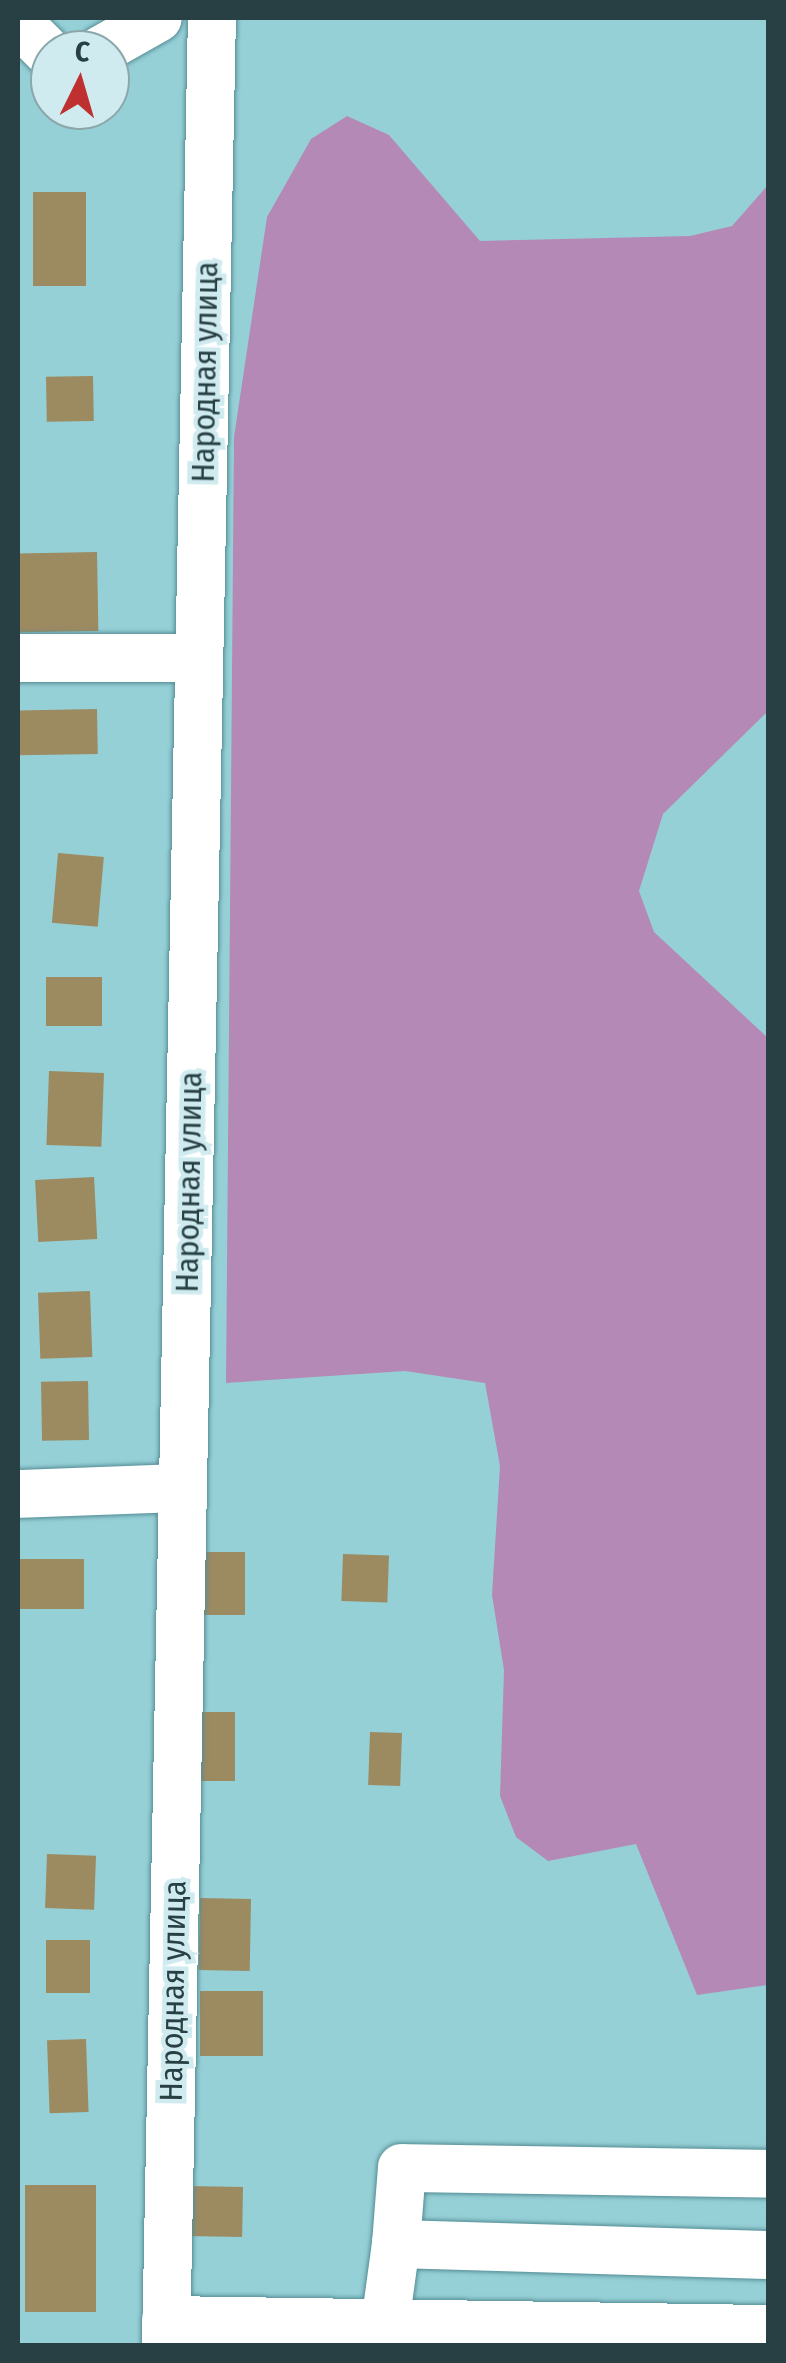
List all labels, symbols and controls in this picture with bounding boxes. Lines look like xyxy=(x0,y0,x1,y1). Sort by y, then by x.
north arrow xyxy=(30,30,130,130)
text: С xyxy=(74,35,91,69)
street label: Народная улица xyxy=(184,261,226,483)
street label: Народная улица xyxy=(168,1071,210,1293)
street label: Народная улица xyxy=(152,1880,194,2102)

